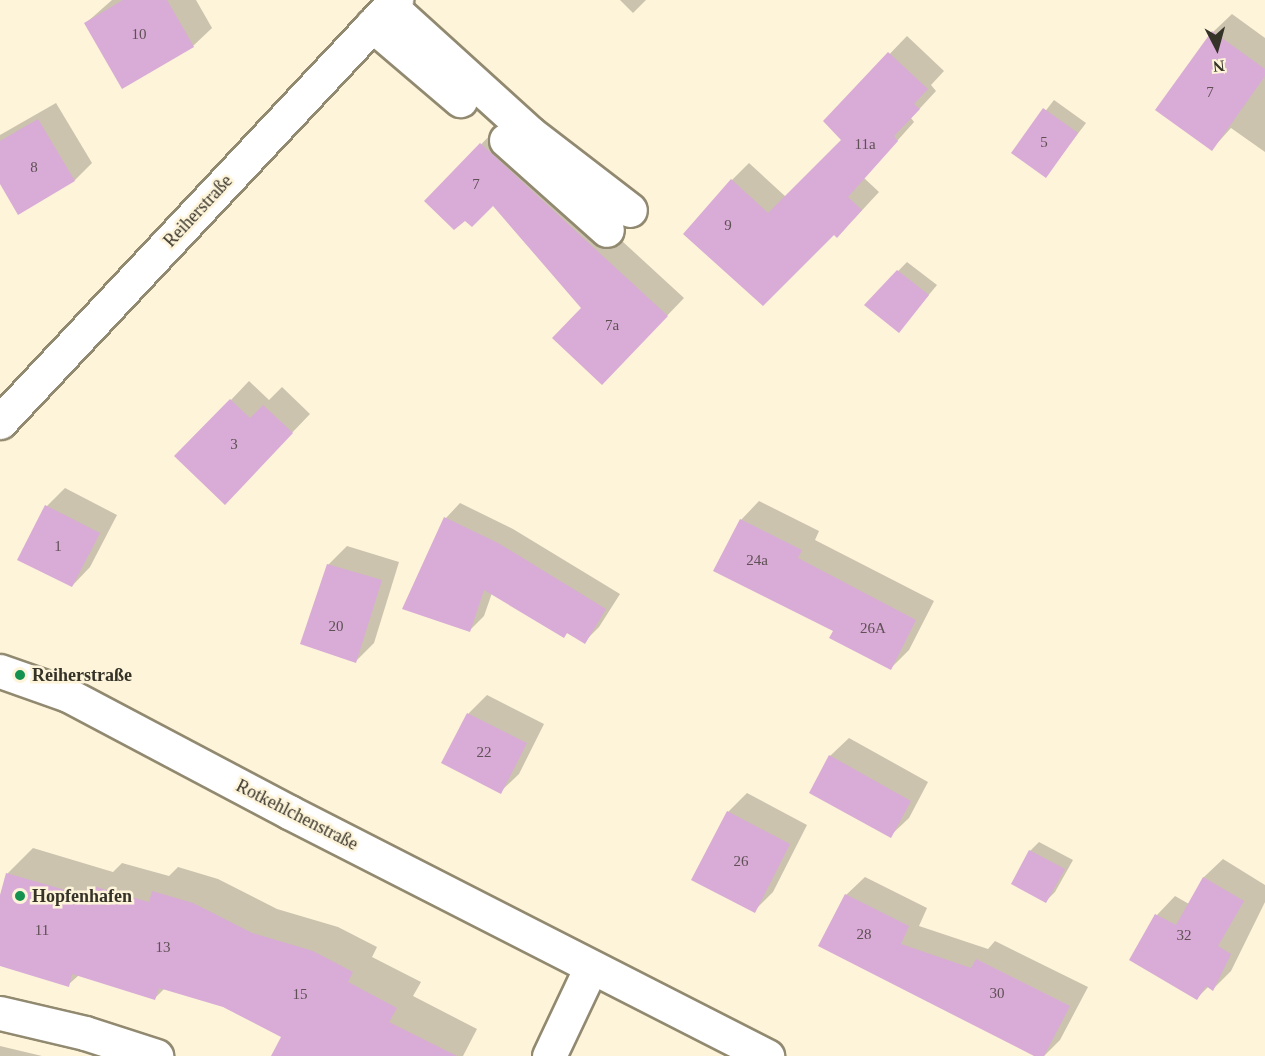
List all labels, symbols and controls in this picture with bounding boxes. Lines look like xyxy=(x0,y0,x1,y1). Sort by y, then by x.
north arrow xyxy=(1187,18,1247,78)
house number: 10 xyxy=(132,26,146,44)
text: N xyxy=(1212,57,1226,75)
house number: 7 xyxy=(1206,84,1214,102)
house number: 5 xyxy=(1040,134,1048,152)
house number: 11a xyxy=(854,136,876,154)
house number: 8 xyxy=(30,159,38,177)
street label: Reiherstraße xyxy=(159,170,237,252)
house number: 7 xyxy=(472,176,480,194)
house number: 9 xyxy=(724,217,732,235)
house number: 7a xyxy=(605,317,619,335)
house number: 3 xyxy=(230,436,238,454)
house number: 1 xyxy=(54,538,62,556)
house number: 24a xyxy=(746,552,768,570)
house number: 20 xyxy=(328,618,344,636)
house number: 26A xyxy=(860,620,886,638)
place label: Reiherstraße xyxy=(32,664,132,686)
marker: Reiherstraße xyxy=(13,668,27,682)
house number: 22 xyxy=(476,744,492,762)
street label: Rotkehlchenstraße xyxy=(232,775,362,855)
house number: 26 xyxy=(734,853,748,871)
place label: Hopfenhafen xyxy=(32,885,132,907)
marker: Hopfenhafen xyxy=(13,889,27,903)
house number: 11 xyxy=(35,922,49,940)
house number: 28 xyxy=(856,926,872,944)
house number: 32 xyxy=(1176,927,1192,945)
house number: 13 xyxy=(156,939,170,957)
house number: 30 xyxy=(990,985,1004,1003)
house number: 15 xyxy=(292,986,308,1004)

